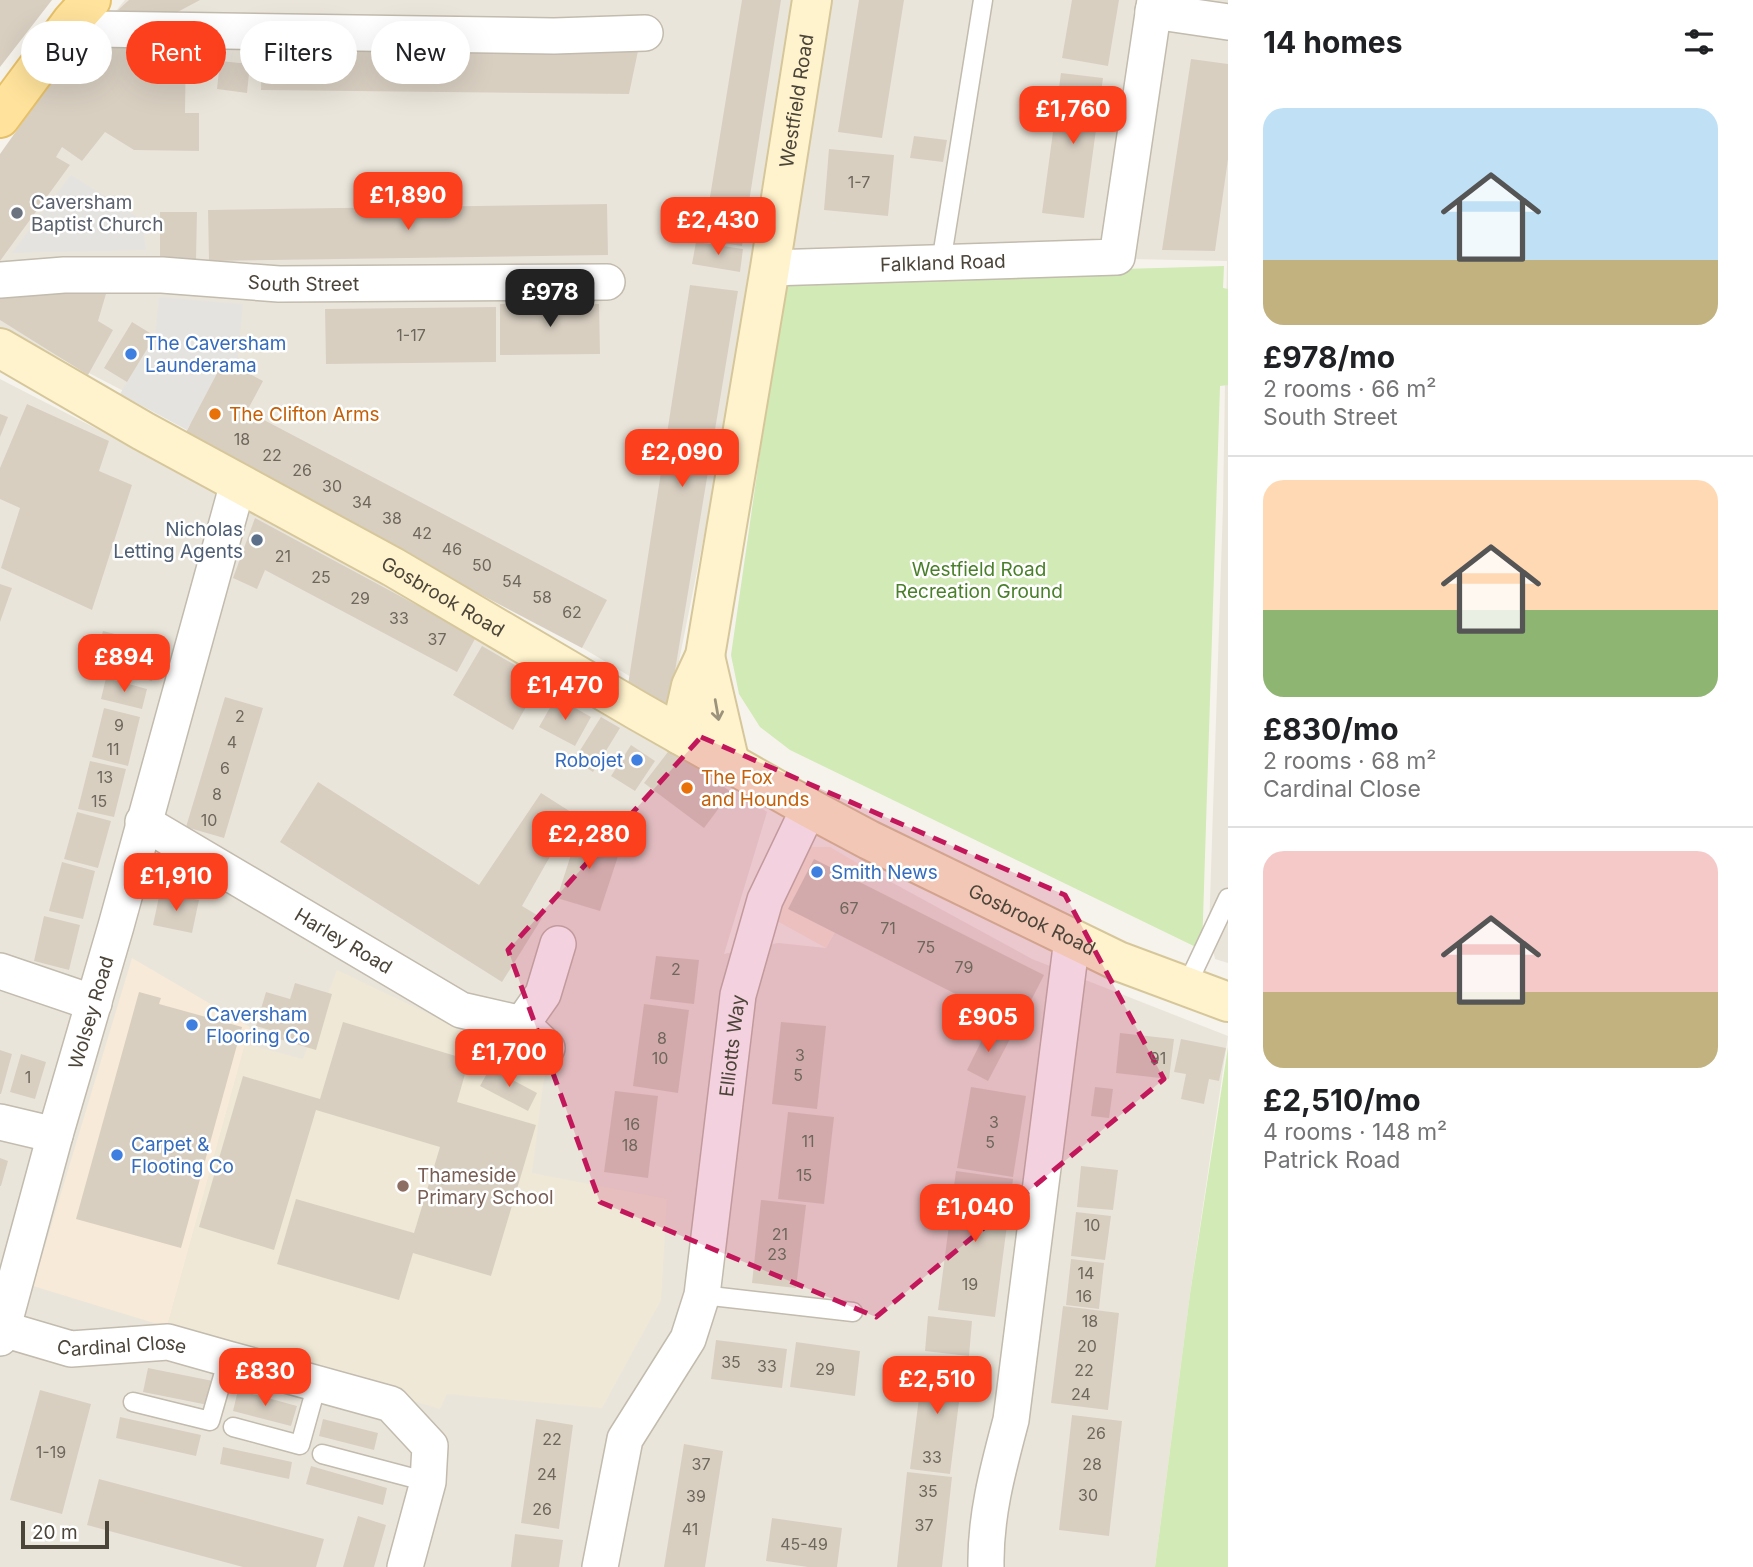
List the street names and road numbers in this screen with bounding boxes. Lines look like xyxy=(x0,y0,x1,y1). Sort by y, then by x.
street label: Westfield Road xyxy=(774,32,818,169)
street label: Falkland Road xyxy=(880,249,1006,276)
street label: South Street xyxy=(247,270,359,296)
street label: Gosbrook Road xyxy=(378,552,509,641)
street label: Gosbrook Road xyxy=(965,879,1099,960)
street label: Harley Road xyxy=(291,903,397,978)
street label: Wolsey Road xyxy=(63,953,118,1072)
street label: Elliotts Way xyxy=(714,993,750,1098)
street label: Cardinal Close xyxy=(54,1330,190,1360)

